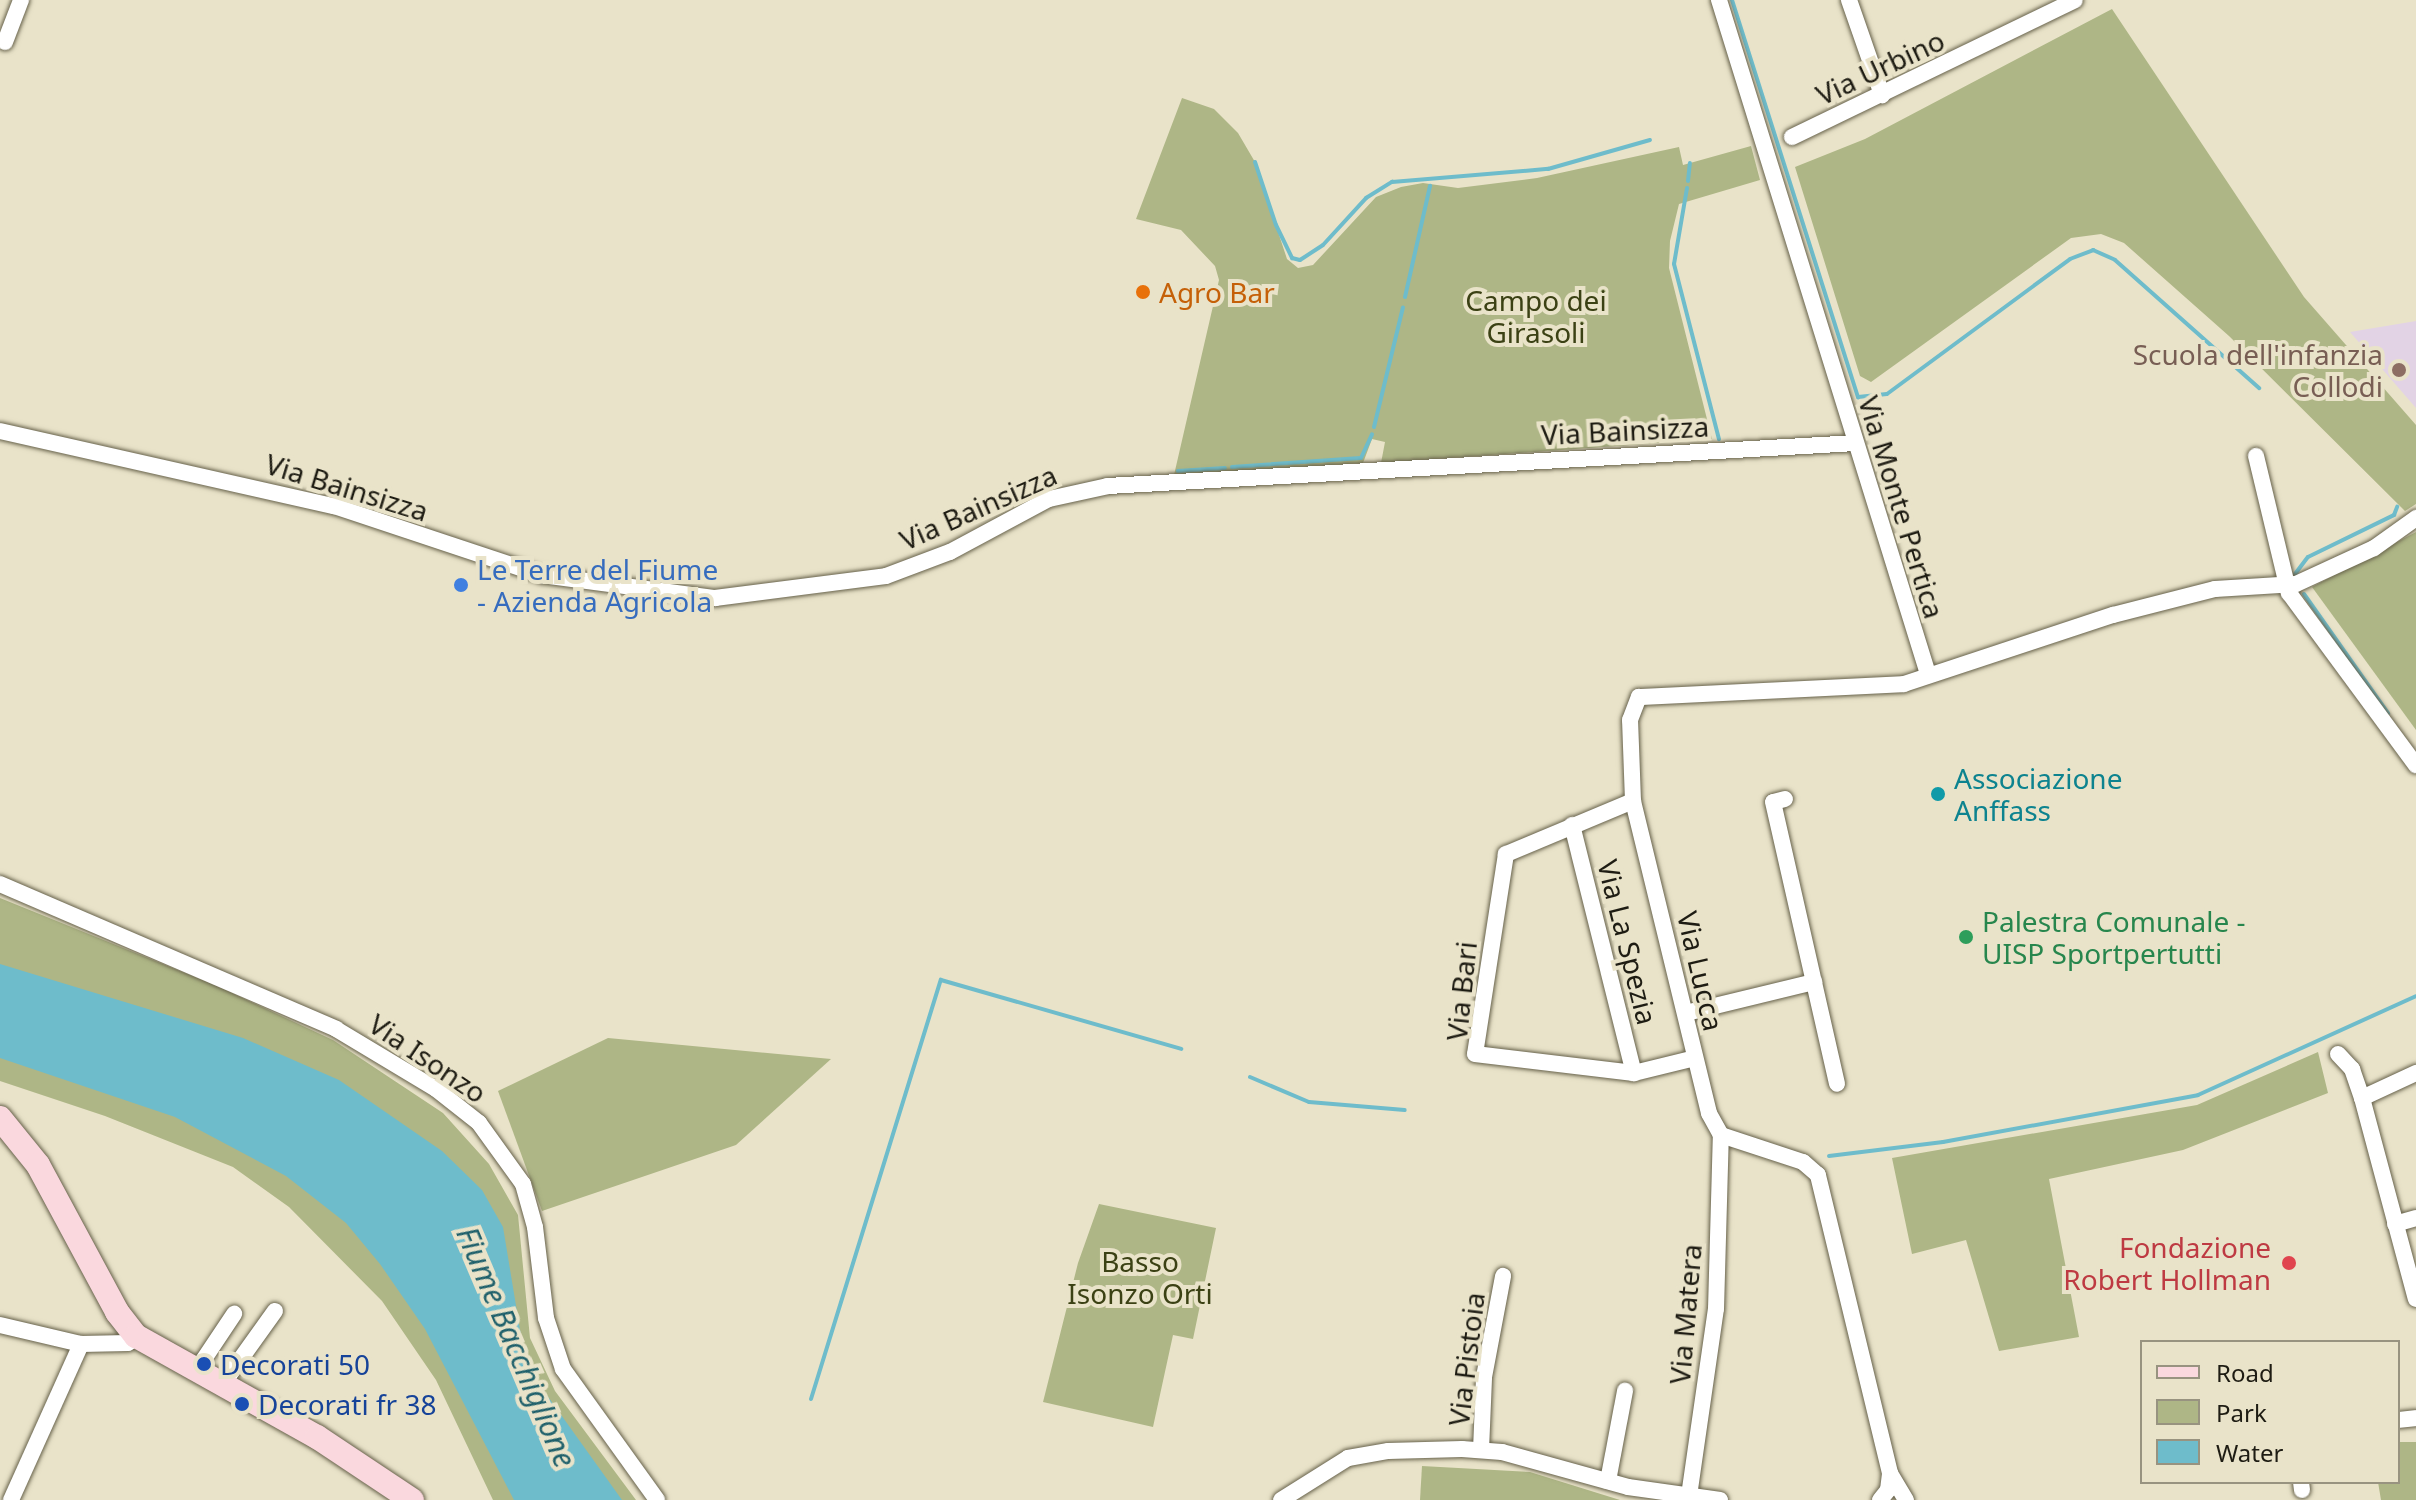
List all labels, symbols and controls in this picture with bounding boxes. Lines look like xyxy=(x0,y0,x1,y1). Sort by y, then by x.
street label: Via Urbino xyxy=(1810,23,1950,111)
place label: Agro Bar xyxy=(1159,275,1275,309)
marker: Agro Bar xyxy=(1134,283,1152,301)
park label: Campo dei Girasoli xyxy=(1465,283,1607,349)
place label: Scuola dell'infanzia Collodi xyxy=(2133,337,2383,403)
marker: Scuola dell'infanzia Collodi xyxy=(2390,361,2408,379)
street label: Via Monte Pertica xyxy=(1852,392,1952,622)
street label: Via Bainsizza xyxy=(1540,409,1710,451)
street label: Via Bainsizza xyxy=(262,446,432,528)
street label: Via Bainsizza xyxy=(894,457,1062,557)
place label: Le Terre del Fiume - Azienda Agricola xyxy=(477,552,718,618)
marker: Le Terre del Fiume - Azienda Agricola xyxy=(452,576,470,594)
place label: Associazione Anffass xyxy=(1954,761,2122,827)
marker: Associazione Anffass xyxy=(1929,785,1947,803)
street label: Via La Spezia xyxy=(1591,856,1665,1028)
place label: Palestra Comunale - UISP Sportpertutti xyxy=(1982,904,2246,970)
street label: Via Lucca xyxy=(1671,908,1731,1034)
marker: Palestra Comunale - UISP Sportpertutti xyxy=(1957,928,1975,946)
street label: Via Bari xyxy=(1439,940,1483,1042)
street label: Via Isonzo xyxy=(363,1007,493,1109)
water label: Fiume Bacchiglione xyxy=(449,1221,583,1473)
place label: Fondazione Robert Hollman xyxy=(2063,1230,2271,1296)
street label: Via Matera xyxy=(1662,1242,1708,1386)
park label: Basso Isonzo Orti xyxy=(1067,1244,1213,1310)
marker: Fondazione Robert Hollman xyxy=(2278,1252,2300,1274)
street label: Via Pistoia xyxy=(1441,1290,1491,1428)
legend xyxy=(2140,1340,2400,1484)
place label: Decorati 50 xyxy=(220,1347,370,1381)
marker: Decorati 50 xyxy=(195,1355,213,1373)
text: Road xyxy=(2216,1356,2274,1389)
place label: Decorati fr 38 xyxy=(258,1387,436,1421)
marker: Decorati fr 38 xyxy=(233,1395,251,1413)
text: Park xyxy=(2216,1396,2267,1429)
text: Water xyxy=(2216,1436,2283,1469)

